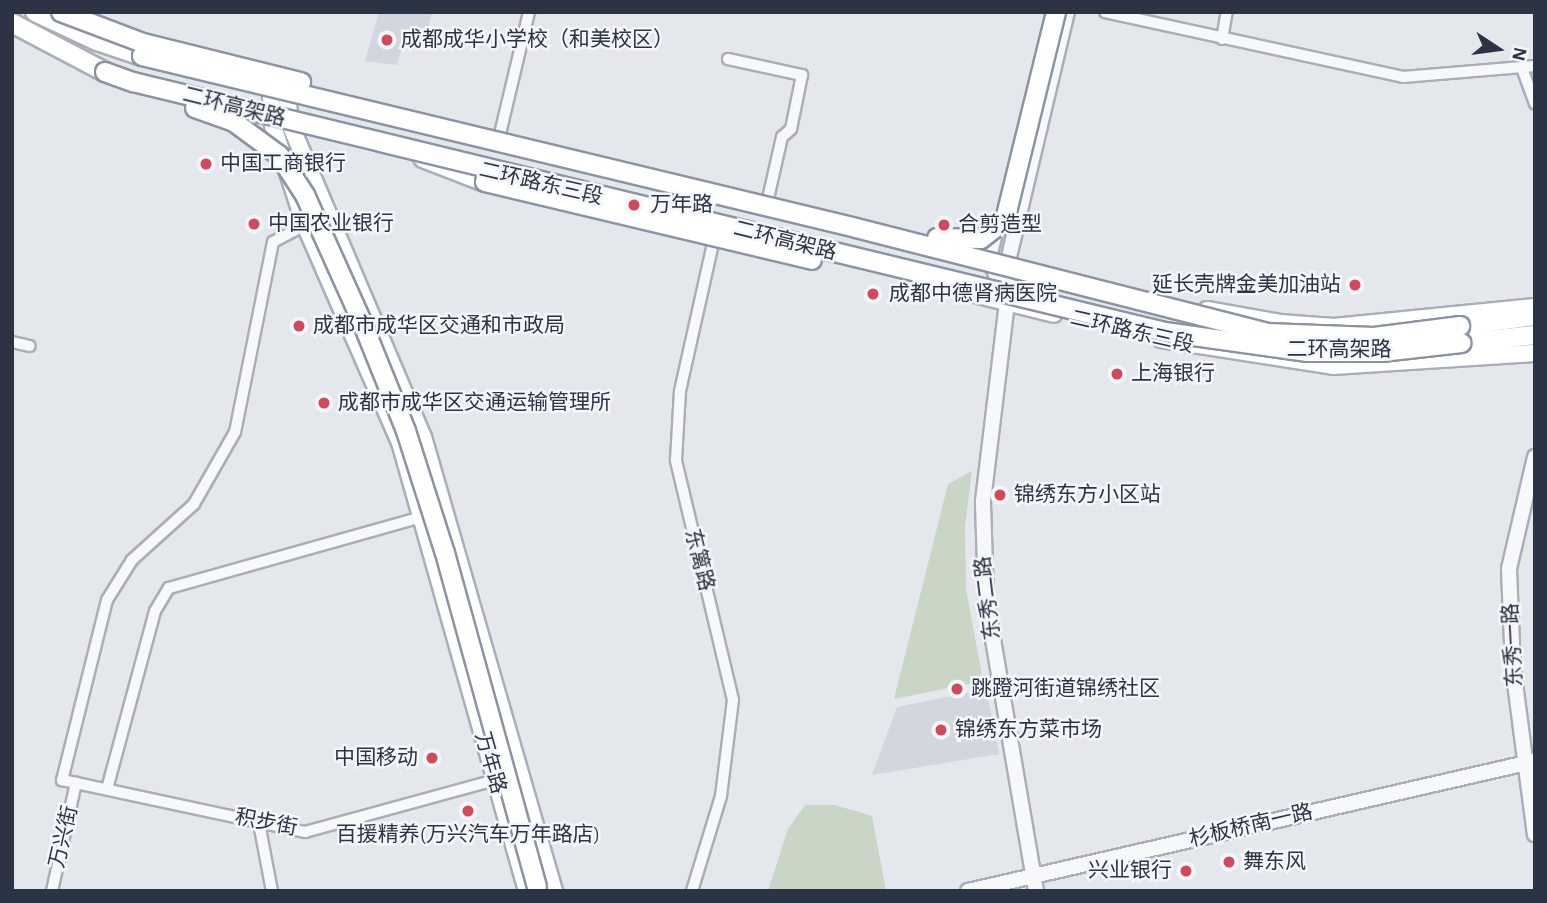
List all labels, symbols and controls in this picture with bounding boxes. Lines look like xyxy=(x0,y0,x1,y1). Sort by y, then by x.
north arrow xyxy=(1463,14,1533,84)
place label: 成都成华小学校（和美校区） xyxy=(401,27,674,53)
marker: 成都成华小学校（和美校区） xyxy=(379,32,395,48)
text: N xyxy=(1508,45,1530,62)
street label: 二环高架路 xyxy=(180,82,288,132)
place label: 中国工商银行 xyxy=(220,151,346,177)
marker: 中国工商银行 xyxy=(198,156,214,172)
street label: 二环路东三段 xyxy=(477,158,605,210)
place label: 万年路 xyxy=(650,192,713,218)
marker: 万年路 xyxy=(624,195,644,215)
place label: 中国农业银行 xyxy=(268,211,394,237)
place label: 合剪造型 xyxy=(958,212,1042,238)
marker: 中国农业银行 xyxy=(246,216,262,232)
street label: 二环高架路 xyxy=(731,216,839,266)
marker: 合剪造型 xyxy=(936,217,952,233)
place label: 延长壳牌金美加油站 xyxy=(1152,272,1341,298)
marker: 延长壳牌金美加油站 xyxy=(1347,277,1363,293)
place label: 成都中德肾病医院 xyxy=(889,281,1057,307)
marker: 成都中德肾病医院 xyxy=(863,284,883,304)
street label: 二环路东三段 xyxy=(1068,306,1196,358)
place label: 成都市成华区交通和市政局 xyxy=(313,313,565,339)
marker: 成都市成华区交通和市政局 xyxy=(291,318,307,334)
street label: 二环高架路 xyxy=(1287,337,1391,363)
place label: 上海银行 xyxy=(1131,361,1215,387)
marker: 上海银行 xyxy=(1109,366,1125,382)
place label: 成都市成华区交通运输管理所 xyxy=(338,390,611,416)
marker: 成都市成华区交通运输管理所 xyxy=(316,395,332,411)
place label: 锦绣东方小区站 xyxy=(1014,482,1161,508)
marker: 锦绣东方小区站 xyxy=(992,487,1008,503)
street label: 东篱路 xyxy=(679,526,719,594)
street label: 东秀二路 xyxy=(970,555,1006,641)
street label: 东秀一路 xyxy=(1498,602,1528,688)
place label: 跳蹬河街道锦绣社区 xyxy=(971,676,1160,702)
marker: 跳蹬河街道锦绣社区 xyxy=(949,681,965,697)
place label: 锦绣东方菜市场 xyxy=(955,717,1102,743)
marker: 锦绣东方菜市场 xyxy=(933,722,949,738)
street label: 万年路 xyxy=(469,729,511,797)
place label: 中国移动 xyxy=(334,745,418,771)
marker: 中国移动 xyxy=(424,750,440,766)
street label: 杉板桥南一路 xyxy=(1187,800,1315,852)
street label: 万兴街 xyxy=(45,803,83,871)
marker: 百援精养(万兴汽车万年路店) xyxy=(460,803,476,819)
street label: 积步街 xyxy=(233,805,299,841)
place label: 百援精养(万兴汽车万年路店) xyxy=(336,822,600,848)
place label: 舞东风 xyxy=(1243,849,1306,875)
marker: 舞东风 xyxy=(1221,854,1237,870)
place label: 兴业银行 xyxy=(1088,858,1172,884)
marker: 兴业银行 xyxy=(1178,863,1194,879)

